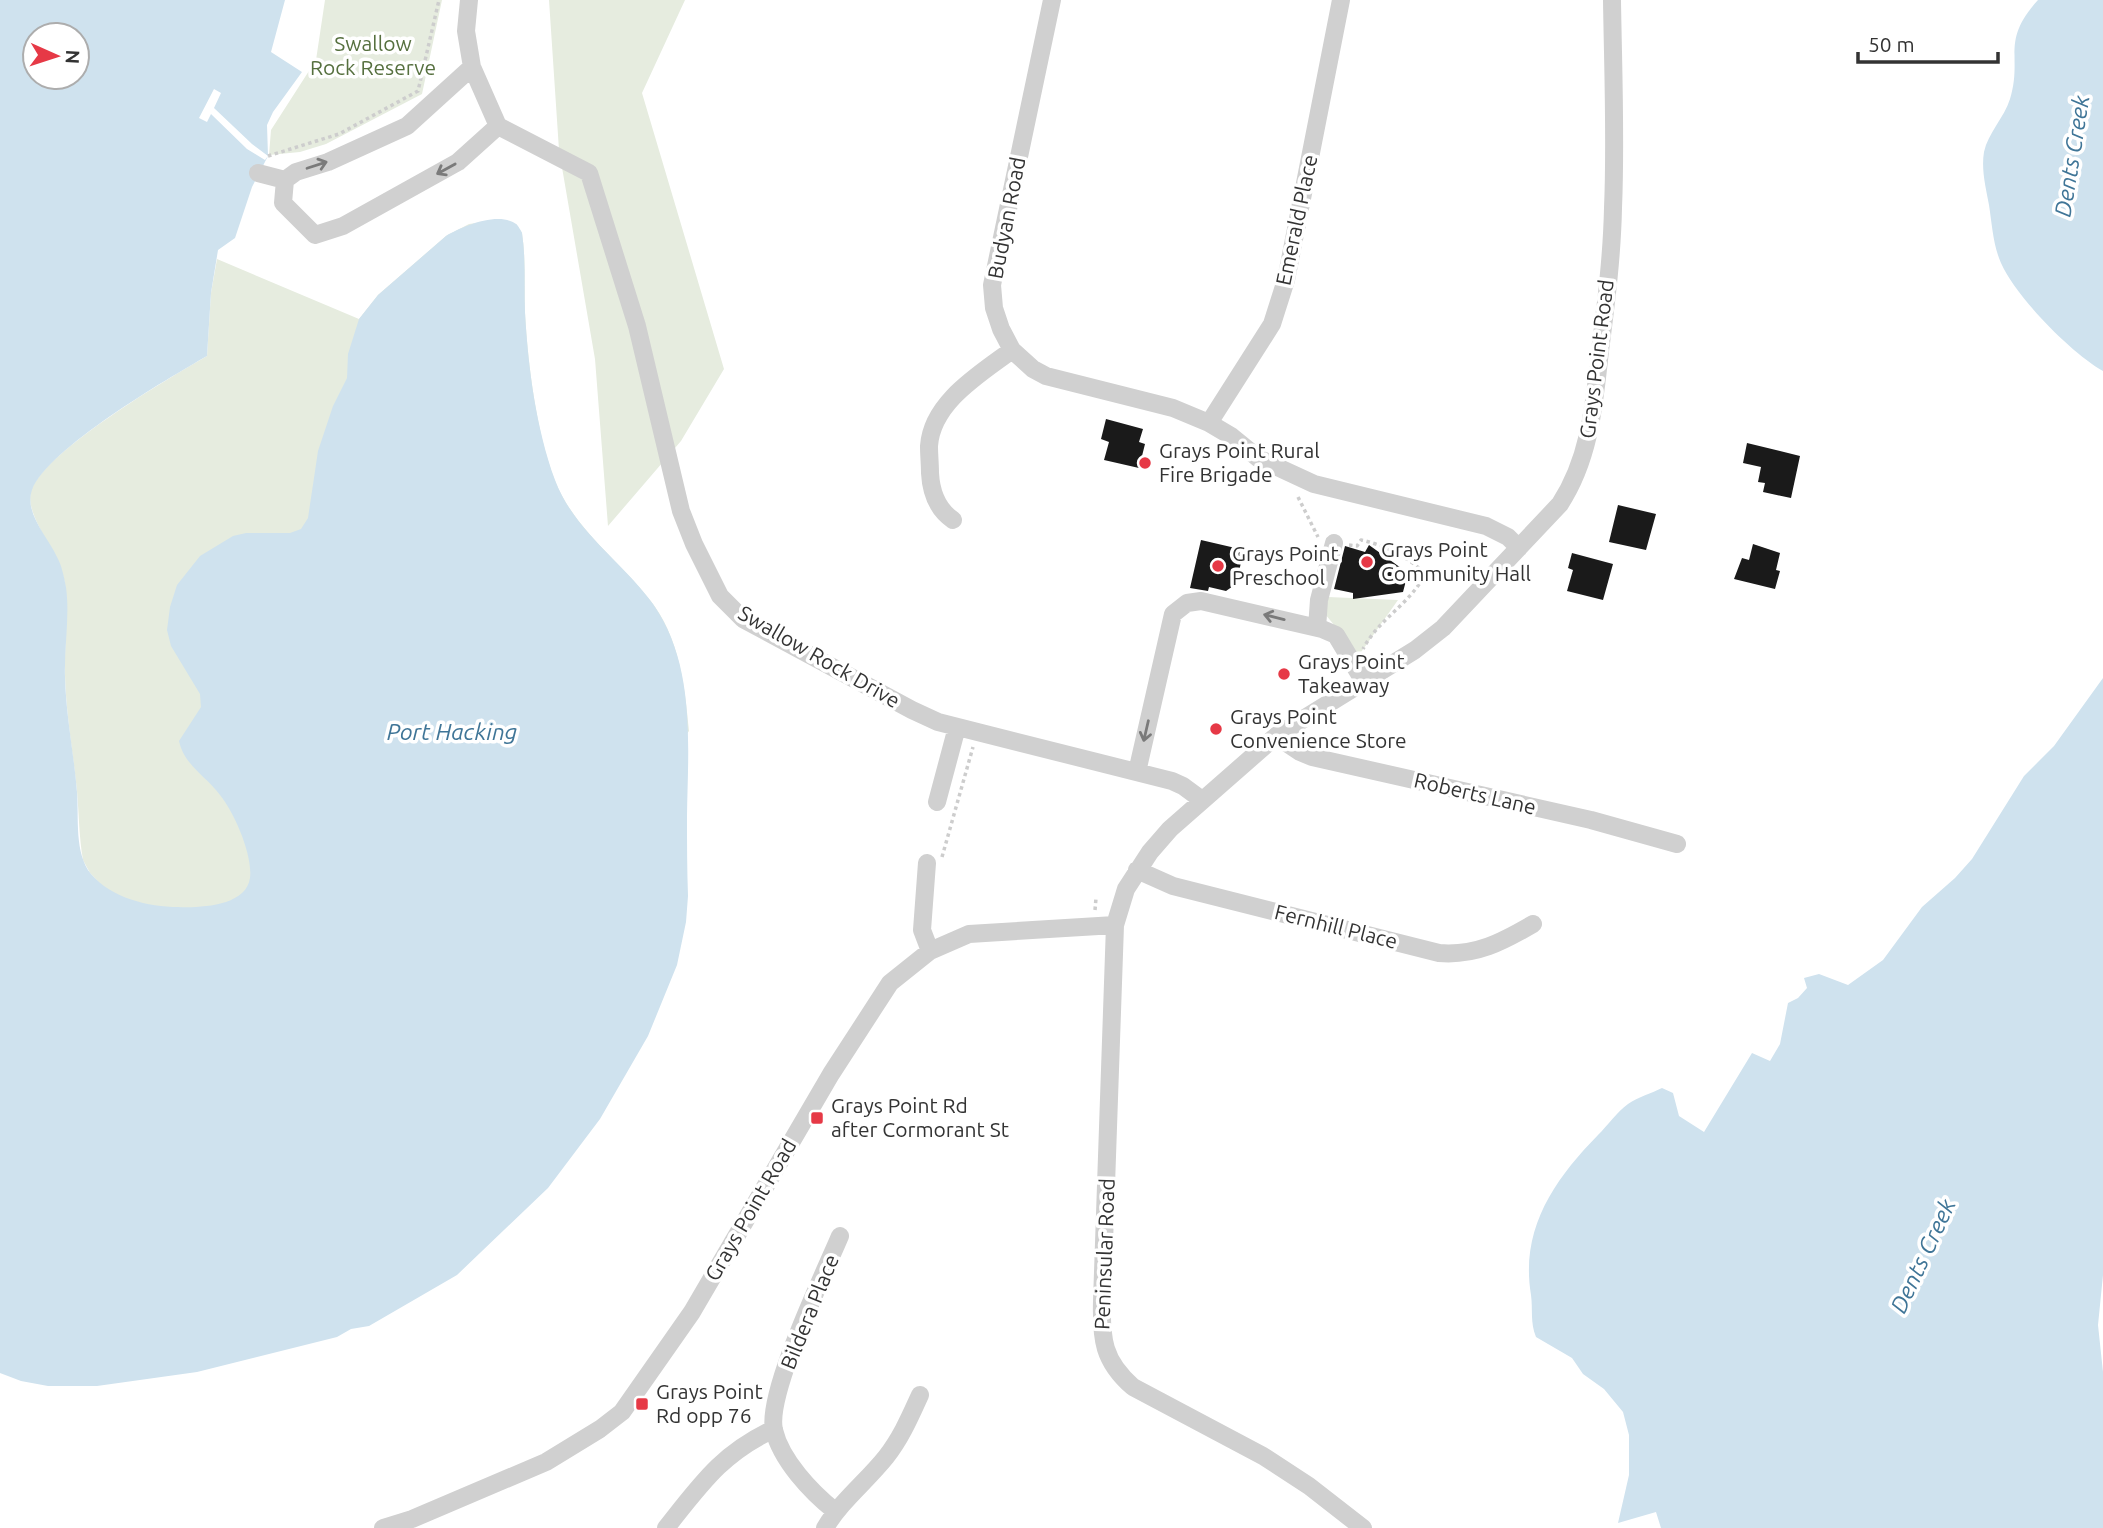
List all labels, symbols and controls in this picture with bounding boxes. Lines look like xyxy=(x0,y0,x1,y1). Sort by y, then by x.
north arrow xyxy=(21,21,91,91)
scale bar xyxy=(1858,21,1998,65)
park label: Swallow Rock Reserve xyxy=(310,31,436,79)
text: 50 m xyxy=(1868,32,1915,56)
text: N xyxy=(62,49,84,65)
water label: Dents Creek xyxy=(2050,93,2093,219)
street label: Emerald Place xyxy=(1270,152,1322,287)
street label: Budyan Road xyxy=(982,155,1030,281)
one-way arrow xyxy=(306,158,328,170)
one-way arrow xyxy=(436,163,457,176)
street label: Grays Point Road xyxy=(1574,278,1618,440)
place label: Grays Point Rural Fire Brigade xyxy=(1159,438,1320,486)
marker: Grays Point Rural Fire Brigade xyxy=(1137,455,1153,471)
place label: Grays Point Community Hall xyxy=(1381,537,1531,585)
place label: Grays Point Preschool xyxy=(1232,541,1339,589)
marker: Grays Point Community Hall xyxy=(1359,554,1375,570)
marker: Grays Point Preschool xyxy=(1210,558,1226,574)
street label: Swallow Rock Drive xyxy=(734,600,905,712)
one-way arrow xyxy=(1264,610,1286,623)
place label: Grays Point Takeaway xyxy=(1298,649,1405,697)
marker: Grays Point Takeaway xyxy=(1276,666,1292,682)
place label: Grays Point Convenience Store xyxy=(1230,704,1407,752)
water label: Port Hacking xyxy=(387,719,517,744)
one-way arrow xyxy=(1139,719,1152,742)
marker: Grays Point Convenience Store xyxy=(1208,721,1224,737)
street label: Roberts Lane xyxy=(1412,767,1539,819)
street label: Fernhill Place xyxy=(1272,899,1400,953)
place label: Grays Point Rd after Cormorant St xyxy=(831,1093,1009,1141)
marker: Grays Point Rd after Cormorant St xyxy=(809,1110,825,1126)
street label: Grays Point Road xyxy=(700,1134,800,1285)
street label: Peninsular Road xyxy=(1089,1178,1119,1330)
water label: Dents Creek xyxy=(1885,1195,1960,1317)
street label: Bildera Place xyxy=(775,1251,843,1372)
place label: Grays Point Rd opp 76 xyxy=(656,1379,763,1427)
marker: Grays Point Rd opp 76 xyxy=(634,1396,650,1412)

